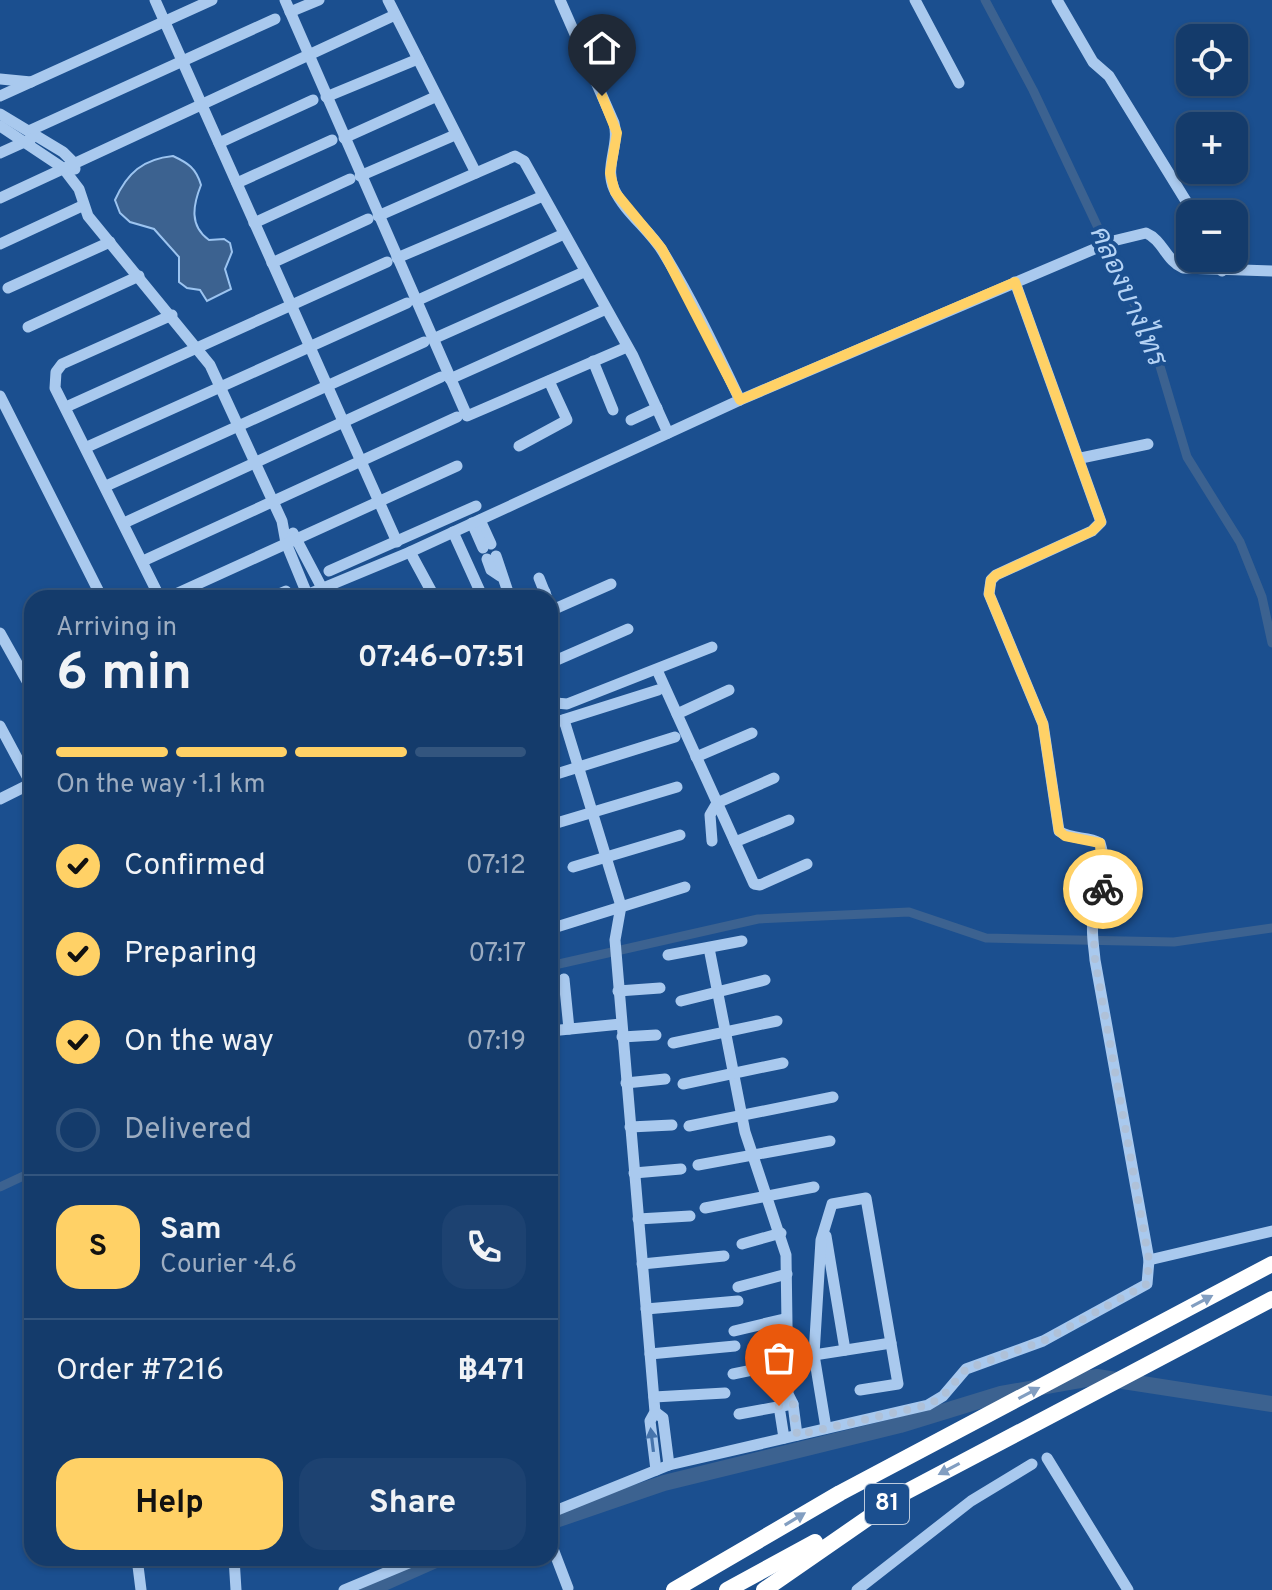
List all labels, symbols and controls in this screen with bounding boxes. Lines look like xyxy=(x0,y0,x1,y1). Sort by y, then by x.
pin xyxy=(568,14.0,636,96)
map controls xyxy=(1176,24,1248,272)
button: locate xyxy=(1176,24,1248,96)
icon: home xyxy=(580,26,624,70)
button: + xyxy=(1176,112,1248,184)
button: − xyxy=(1176,200,1248,272)
water label: คลองบางไทร xyxy=(1080,220,1178,374)
text: Arriving in xyxy=(56,612,177,645)
text: 07:46–07:51 xyxy=(358,640,526,677)
text: 6 min xyxy=(56,642,192,708)
text: On the way · 1.1 km xyxy=(56,769,265,802)
icon: check xyxy=(56,844,100,888)
text: Confirmed xyxy=(124,848,266,885)
courier xyxy=(1063,849,1143,929)
text: 07:12 xyxy=(466,850,526,883)
icon: bike xyxy=(1081,867,1125,911)
icon: check xyxy=(56,932,100,976)
text: Preparing xyxy=(124,936,257,973)
text: 07:17 xyxy=(469,938,526,971)
icon: check xyxy=(56,1020,100,1064)
text: On the way xyxy=(124,1024,274,1061)
text: 07:19 xyxy=(466,1026,526,1059)
text: Delivered xyxy=(124,1112,252,1149)
button: phone xyxy=(442,1205,526,1289)
text: Sam xyxy=(160,1212,222,1249)
text: S xyxy=(89,1229,107,1266)
text: Courier · 4.6 xyxy=(160,1249,297,1282)
one-way arrow xyxy=(1190,1295,1213,1308)
pin xyxy=(745,1324,813,1406)
icon: bag xyxy=(757,1336,801,1380)
text: Order #7216 xyxy=(56,1353,224,1390)
text: ฿471 xyxy=(457,1353,526,1390)
one-way arrow xyxy=(1018,1387,1041,1400)
one-way arrow xyxy=(646,1427,659,1452)
button: Help xyxy=(56,1458,283,1550)
button: Share xyxy=(299,1458,526,1550)
one-way arrow xyxy=(938,1462,961,1476)
road number: 81 xyxy=(865,1484,909,1524)
one-way arrow xyxy=(783,1512,806,1526)

